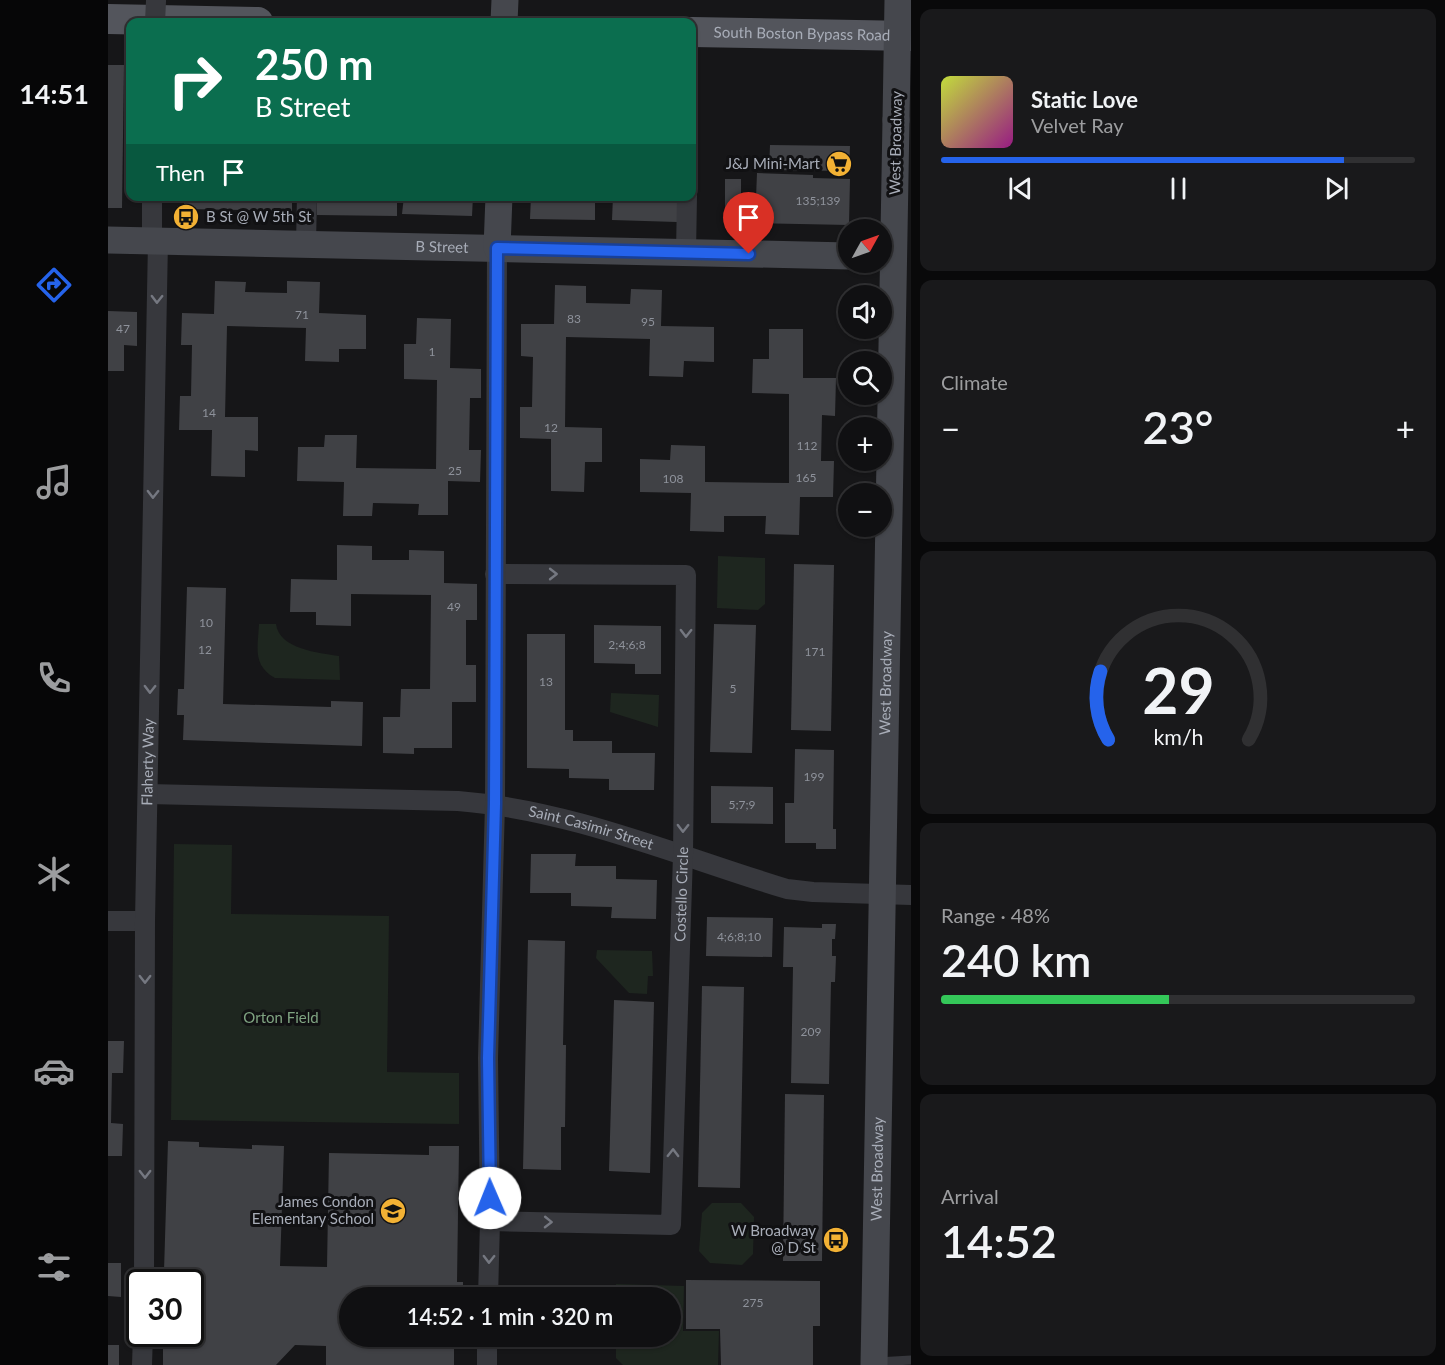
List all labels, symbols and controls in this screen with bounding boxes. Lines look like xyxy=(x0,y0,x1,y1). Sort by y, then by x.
street label: South Boston Bypass Road xyxy=(714,22,890,44)
text: 250 m xyxy=(255,39,373,89)
icon: right xyxy=(156,42,234,120)
text: 14:51 xyxy=(19,77,89,110)
text: Static Love xyxy=(1031,86,1138,113)
text: B Street xyxy=(255,90,350,123)
street label: West Broadway xyxy=(885,91,905,195)
text: Velvet Ray xyxy=(1031,113,1124,137)
supermarket icon: J&J Mini-Mart xyxy=(824,149,854,179)
place label: J&J Mini-Mart xyxy=(726,154,821,172)
icon: arrive xyxy=(217,156,250,189)
text: Then xyxy=(156,159,205,186)
icon: previous xyxy=(1004,172,1037,205)
icon: pause xyxy=(1162,172,1195,205)
icon: next xyxy=(1320,172,1353,205)
pin xyxy=(723,192,774,254)
house number: 135;139 xyxy=(796,193,840,208)
icon: arrive xyxy=(732,201,765,234)
bus stop icon: B St @ W 5th St xyxy=(171,202,201,232)
place label: B St @ W 5th St xyxy=(206,207,312,225)
north arrow xyxy=(838,219,892,273)
map controls xyxy=(838,219,892,537)
street label: B Street xyxy=(415,237,469,256)
icon: directions xyxy=(33,264,75,306)
button: sound xyxy=(838,285,892,339)
one-way arrow xyxy=(150,295,163,304)
house number: 71 xyxy=(295,307,309,322)
house number: 83 xyxy=(567,311,581,326)
house number: 95 xyxy=(641,314,655,329)
house number: 47 xyxy=(116,321,130,336)
house number: 1 xyxy=(429,344,436,359)
button: search xyxy=(838,351,892,405)
text: Climate xyxy=(941,370,1008,394)
text: 23° xyxy=(1143,400,1213,454)
house number: 14 xyxy=(202,405,216,420)
text: − xyxy=(941,408,960,448)
text: + xyxy=(1396,408,1415,448)
button: + xyxy=(838,417,892,471)
house number: 12 xyxy=(544,420,558,435)
house number: 112 xyxy=(797,438,817,453)
icon: music xyxy=(33,461,75,503)
house number: 25 xyxy=(448,463,462,478)
house number: 165 xyxy=(796,470,816,485)
house number: 108 xyxy=(663,471,683,486)
button: − xyxy=(838,483,892,537)
one-way arrow xyxy=(147,490,159,499)
one-way arrow xyxy=(549,568,558,580)
house number: 49 xyxy=(447,599,461,614)
house number: 10 xyxy=(199,615,213,630)
one-way arrow xyxy=(679,629,692,638)
street label: West Broadway xyxy=(875,631,895,735)
house number: 2;4;6;8 xyxy=(608,637,646,652)
house number: 12 xyxy=(198,642,212,657)
house number: 171 xyxy=(805,644,825,659)
text: 29 xyxy=(1142,652,1214,727)
icon: phone xyxy=(33,657,75,699)
house number: 13 xyxy=(539,674,553,689)
house number: 5 xyxy=(730,681,737,696)
one-way arrow xyxy=(144,685,156,694)
street label: Flaherty Way xyxy=(137,718,157,806)
text: km/h xyxy=(1153,724,1203,750)
house number: 199 xyxy=(804,769,824,784)
house number: 5;7;9 xyxy=(728,797,756,812)
street label: Saint Casimir Street xyxy=(527,801,657,853)
one-way arrow xyxy=(677,824,689,833)
street label: Costello Circle xyxy=(670,847,691,942)
icon: climate xyxy=(33,853,75,895)
text: Range · 48% xyxy=(941,903,1050,927)
house number: 4;6;8;10 xyxy=(717,929,761,944)
text: 240 km xyxy=(941,933,1091,987)
one-way arrow xyxy=(139,975,151,984)
park label: Orton Field xyxy=(243,1008,319,1026)
house number: 209 xyxy=(801,1024,821,1039)
icon: car xyxy=(33,1050,75,1092)
street label: West Broadway xyxy=(867,1117,886,1221)
one-way arrow xyxy=(667,1148,679,1157)
position arrow xyxy=(458,1166,522,1230)
one-way arrow xyxy=(139,1170,151,1179)
text: Arrival xyxy=(941,1184,999,1208)
place label: James Condon Elementary School xyxy=(252,1192,374,1227)
school or university icon: James Condon Elementary School xyxy=(378,1196,408,1226)
text: 14:52 xyxy=(941,1214,1057,1268)
one-way arrow xyxy=(544,1216,553,1229)
place label: W Broadway @ D St xyxy=(731,1221,817,1256)
bus stop icon: W Broadway @ D St xyxy=(821,1225,851,1255)
icon: filters xyxy=(33,1246,75,1288)
one-way arrow xyxy=(483,1255,495,1264)
speed limit sign: 30 xyxy=(126,1269,204,1347)
house number: 275 xyxy=(743,1295,763,1310)
text: 14:52 · 1 min · 320 m xyxy=(407,1303,613,1330)

